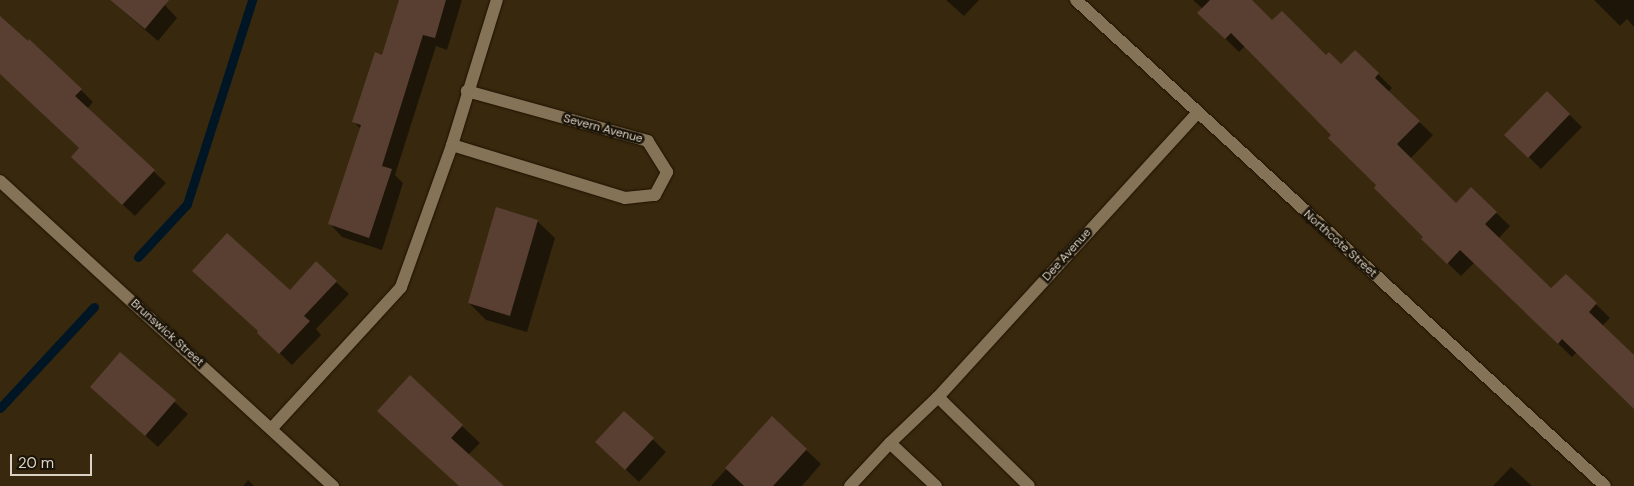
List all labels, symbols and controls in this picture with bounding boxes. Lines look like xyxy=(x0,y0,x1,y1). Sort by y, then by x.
street label: Severn Avenue xyxy=(562,111,644,147)
street label: Northcote Street xyxy=(1300,207,1380,281)
street label: Dee Avenue xyxy=(1040,226,1094,284)
street label: Brunswick Street xyxy=(127,296,207,370)
scale bar xyxy=(12,444,95,476)
text: 20 m xyxy=(18,453,54,473)

